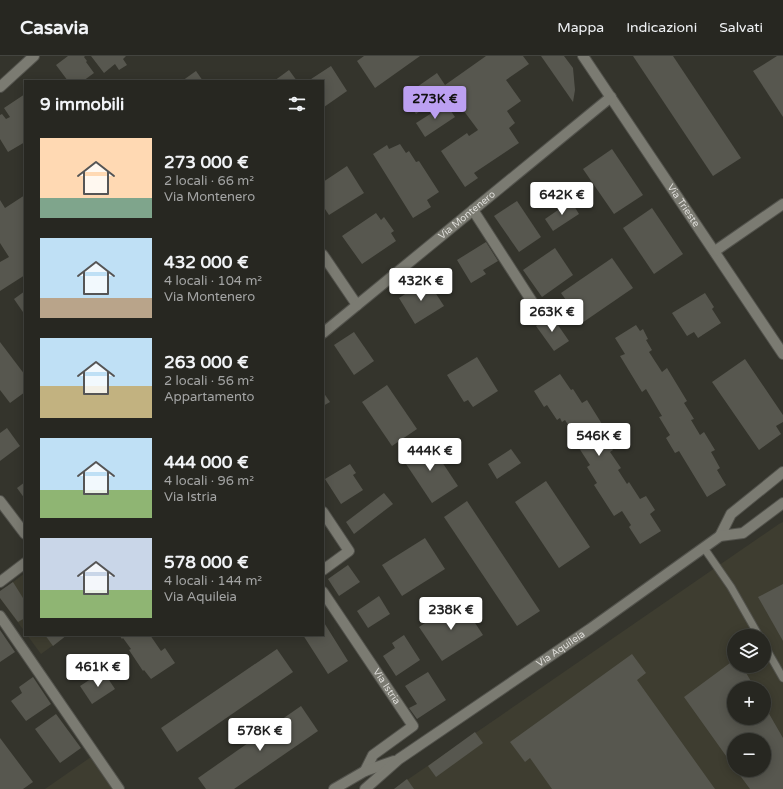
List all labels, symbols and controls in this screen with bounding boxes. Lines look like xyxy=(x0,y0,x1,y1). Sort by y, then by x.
text: Casavia xyxy=(20,17,89,39)
text: Mappa xyxy=(557,19,604,36)
text: Indicazioni xyxy=(626,19,697,36)
text: Salvati xyxy=(719,19,763,36)
pin: 273K € xyxy=(402,86,468,120)
text: 273K € xyxy=(412,91,458,107)
icon: filters xyxy=(286,93,308,115)
text: 9 immobili xyxy=(40,94,124,115)
text: 273 000 € xyxy=(164,152,249,173)
icon: home xyxy=(72,154,120,202)
text: 2 locali · 66 m² xyxy=(164,173,254,189)
pin: 642K € xyxy=(529,182,595,216)
street label: Via Trieste xyxy=(665,182,702,230)
text: 642K € xyxy=(539,187,585,203)
street label: Via Montenero xyxy=(436,188,498,242)
text: Via Montenero xyxy=(164,189,255,205)
text: 432 000 € xyxy=(164,252,249,273)
icon: home xyxy=(72,254,120,302)
pin: 432K € xyxy=(388,268,454,302)
text: 4 locali · 104 m² xyxy=(164,273,262,289)
text: 432K € xyxy=(398,273,444,289)
text: Via Montenero xyxy=(164,289,255,305)
pin: 263K € xyxy=(519,299,585,333)
text: 263K € xyxy=(529,304,575,320)
text: 263 000 € xyxy=(164,352,249,373)
icon: home xyxy=(72,354,120,402)
text: 2 locali · 56 m² xyxy=(164,373,254,389)
text: Appartamento xyxy=(164,389,254,405)
pin: 546K € xyxy=(566,423,632,457)
text: 546K € xyxy=(576,428,622,444)
pin: 444K € xyxy=(397,438,463,472)
text: 444K € xyxy=(407,443,453,459)
text: 444 000 € xyxy=(164,452,249,473)
icon: home xyxy=(72,454,120,502)
text: 4 locali · 96 m² xyxy=(164,473,254,489)
text: Via Istria xyxy=(164,489,217,505)
text: 578 000 € xyxy=(164,552,249,573)
icon: home xyxy=(72,554,120,602)
text: 4 locali · 144 m² xyxy=(164,573,262,589)
text: Via Aquileia xyxy=(164,589,237,605)
pin: 238K € xyxy=(418,597,484,631)
text: 238K € xyxy=(428,602,474,618)
street label: Via Aquileia xyxy=(534,628,587,670)
map controls xyxy=(727,629,771,777)
button: layers xyxy=(727,629,771,673)
pin: 461K € xyxy=(65,654,131,688)
text: 461K € xyxy=(75,659,121,675)
street label: Via Istria xyxy=(370,666,403,707)
button: + xyxy=(727,681,771,725)
pin: 578K € xyxy=(227,718,293,752)
text: 578K € xyxy=(237,723,283,739)
button: − xyxy=(727,733,771,777)

